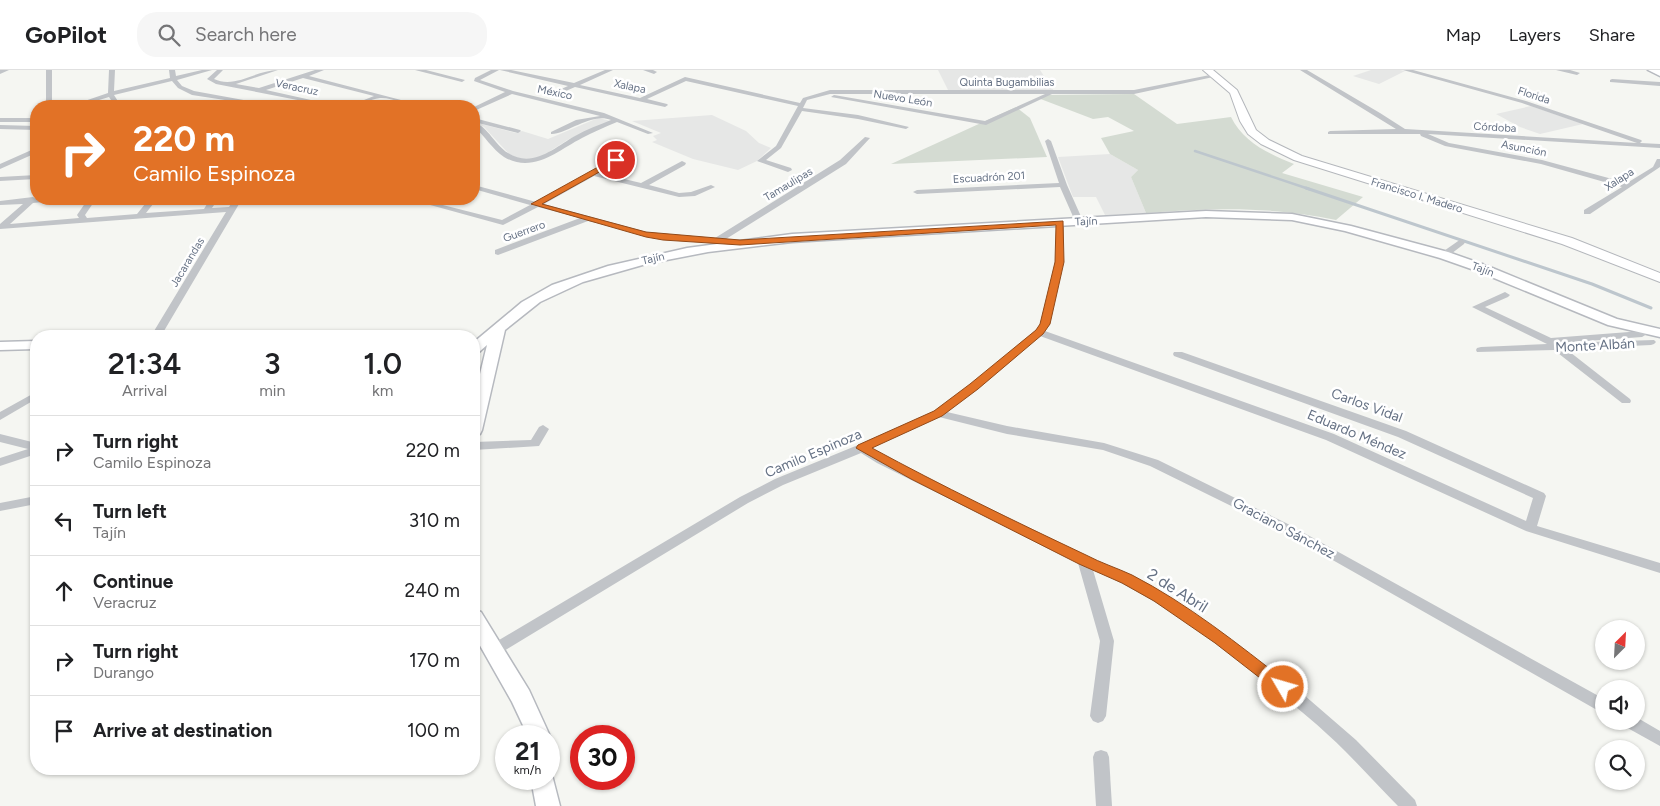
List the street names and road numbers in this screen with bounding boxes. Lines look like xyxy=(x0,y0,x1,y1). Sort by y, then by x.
street label: Quinta Bugambilias xyxy=(960,76,1054,89)
street label: Veracruz xyxy=(274,77,320,98)
street label: Xalapa xyxy=(613,77,647,96)
street label: México xyxy=(536,82,574,103)
street label: Florida xyxy=(1516,84,1552,107)
street label: Nuevo León xyxy=(873,87,933,110)
street label: Córdoba xyxy=(1473,120,1517,135)
street label: Asunción xyxy=(1500,138,1548,159)
street label: Tamaulipas xyxy=(762,165,815,204)
street label: Xalapa xyxy=(1602,165,1636,194)
street label: Escuadrón 201 xyxy=(952,169,1026,186)
street label: Francisco I. Madero xyxy=(1369,175,1464,216)
street label: Tajín xyxy=(1074,214,1098,229)
street label: Guerrero xyxy=(501,218,547,245)
street label: Jacarandas xyxy=(168,235,207,289)
street label: Tajín xyxy=(641,250,666,267)
street label: Tajín xyxy=(1470,259,1496,280)
street label: Monte Albán xyxy=(1555,335,1636,356)
street label: Carlos Vidal xyxy=(1329,385,1405,426)
street label: Eduardo Méndez xyxy=(1305,406,1409,463)
street label: Camilo Espinoza xyxy=(762,425,864,481)
street label: Graciano Sánchez xyxy=(1230,494,1338,563)
street label: 2 de Abril xyxy=(1144,564,1212,616)

